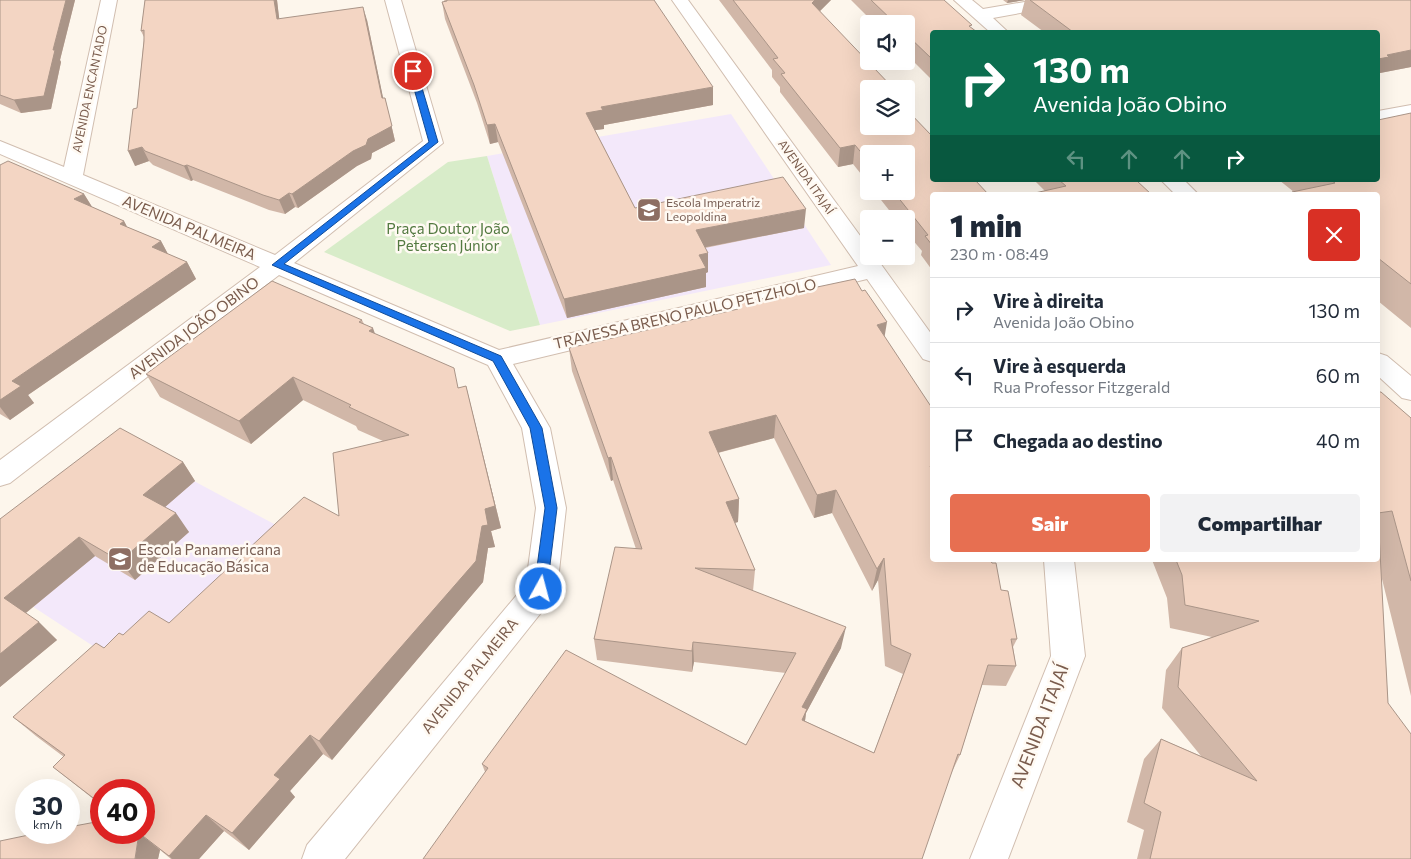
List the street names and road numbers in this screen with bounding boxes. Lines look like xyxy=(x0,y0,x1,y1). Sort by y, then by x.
street label: AVENIDA ENCANTADO xyxy=(69,24,109,154)
street label: AVENIDA ITAJAÍ xyxy=(775,137,838,217)
street label: AVENIDA PALMEIRA xyxy=(120,191,259,263)
street label: AVENIDA JOÃO OBINO xyxy=(125,272,262,382)
street label: TRAVESSA BRENO PAULO PETZHOLO xyxy=(552,274,818,352)
street label: AVENIDA PALMEIRA xyxy=(417,614,521,737)
street label: AVENIDA ITAJAÍ xyxy=(1005,659,1073,791)

